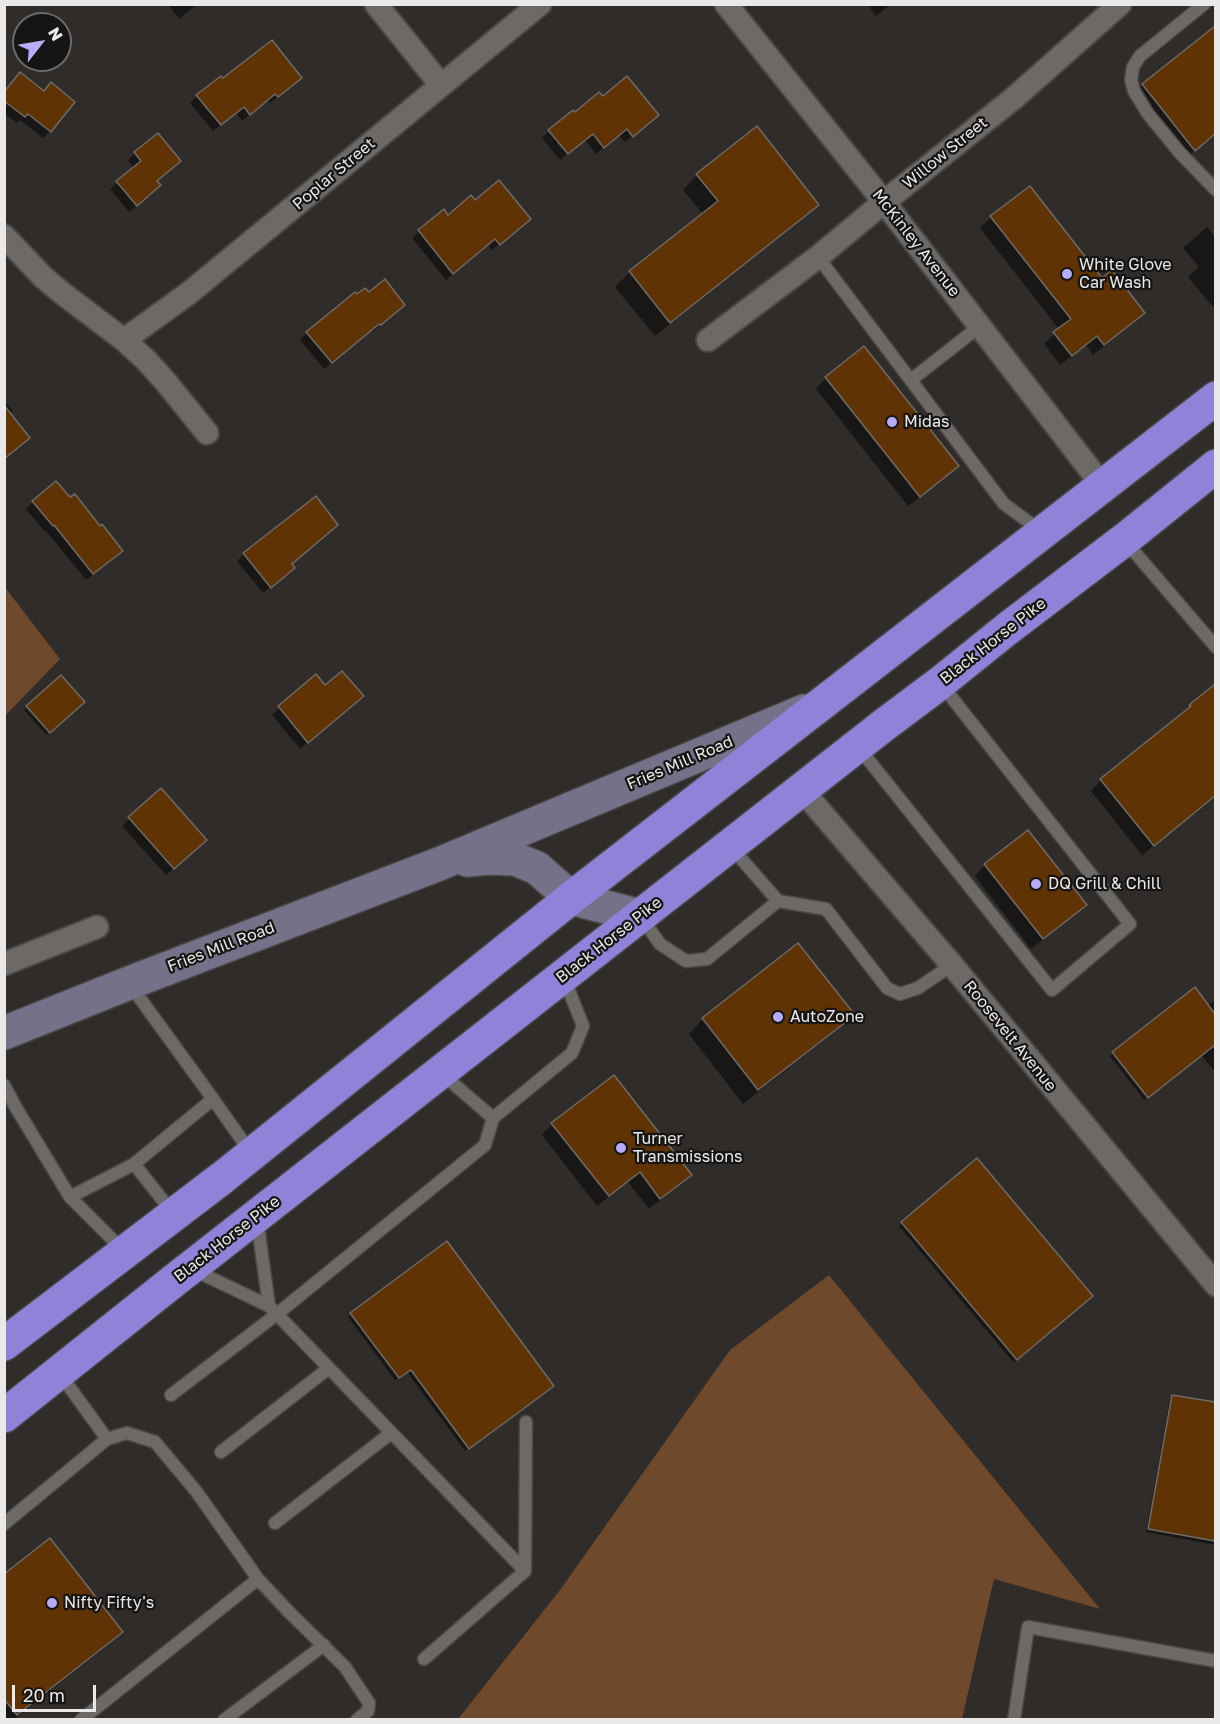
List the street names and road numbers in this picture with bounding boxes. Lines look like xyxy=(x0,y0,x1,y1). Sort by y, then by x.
street label: Willow Street xyxy=(899,113,991,193)
street label: Poplar Street xyxy=(289,134,379,214)
street label: McKinley Avenue xyxy=(868,185,964,301)
street label: Black Horse Pike xyxy=(936,594,1050,688)
street label: Fries Mill Road xyxy=(624,732,736,794)
street label: Black Horse Pike xyxy=(552,893,666,987)
street label: Fries Mill Road xyxy=(165,918,277,976)
street label: Roosevelt Avenue xyxy=(959,977,1061,1095)
street label: Black Horse Pike xyxy=(170,1192,284,1286)

